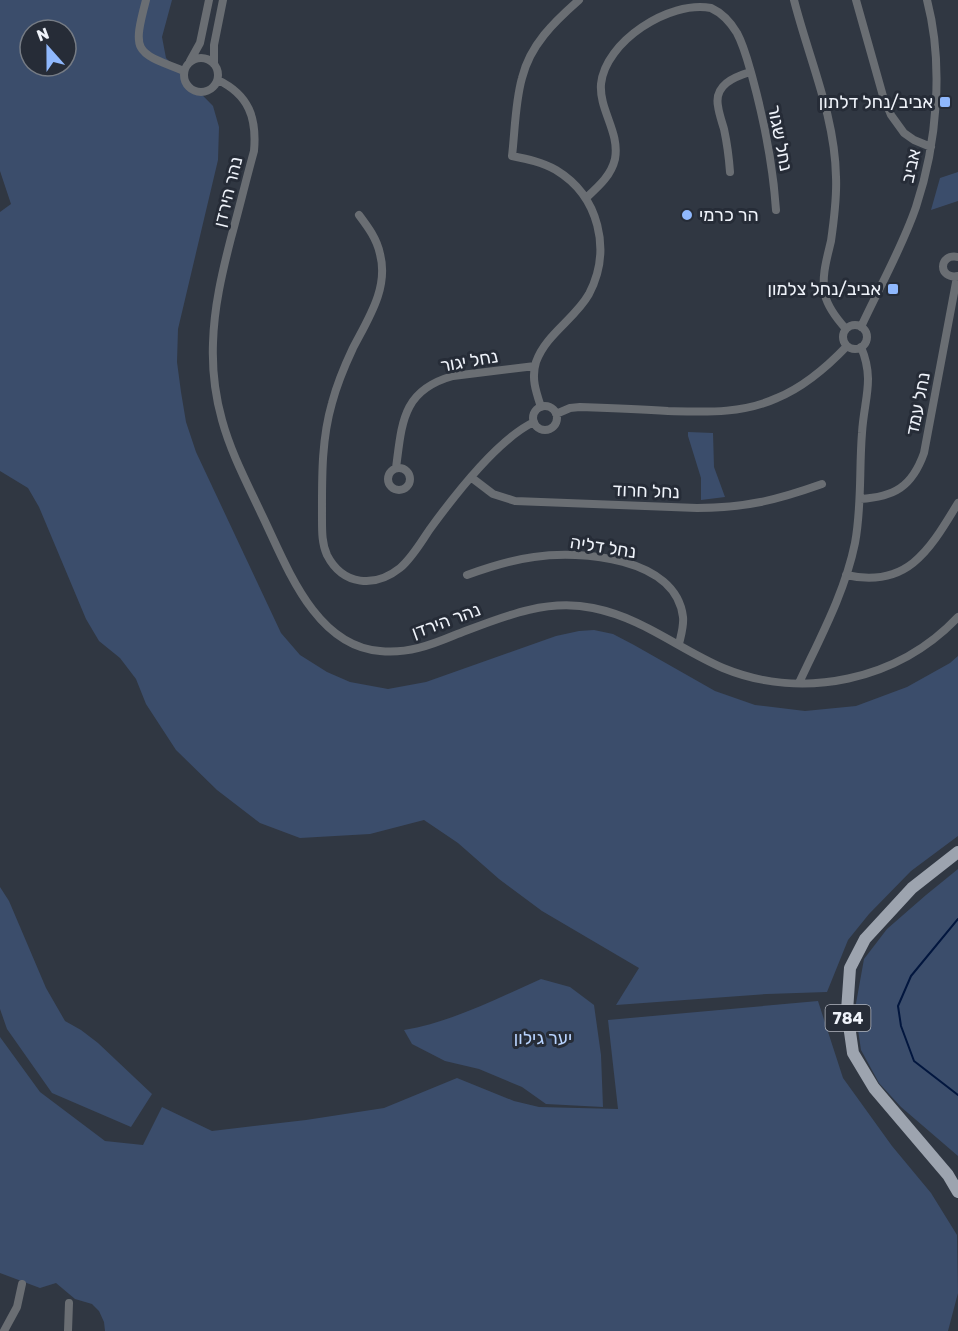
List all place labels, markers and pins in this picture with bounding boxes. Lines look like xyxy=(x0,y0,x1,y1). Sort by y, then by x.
place label: אביב/נחל דלתון xyxy=(819,91,933,113)
marker: אביב/נחל דלתון xyxy=(938,95,952,109)
place label: הר כרמי xyxy=(699,204,759,226)
marker: הר כרמי xyxy=(680,208,694,222)
place label: אביב/נחל צלמון xyxy=(768,278,881,300)
marker: אביב/נחל צלמון xyxy=(886,282,900,296)

